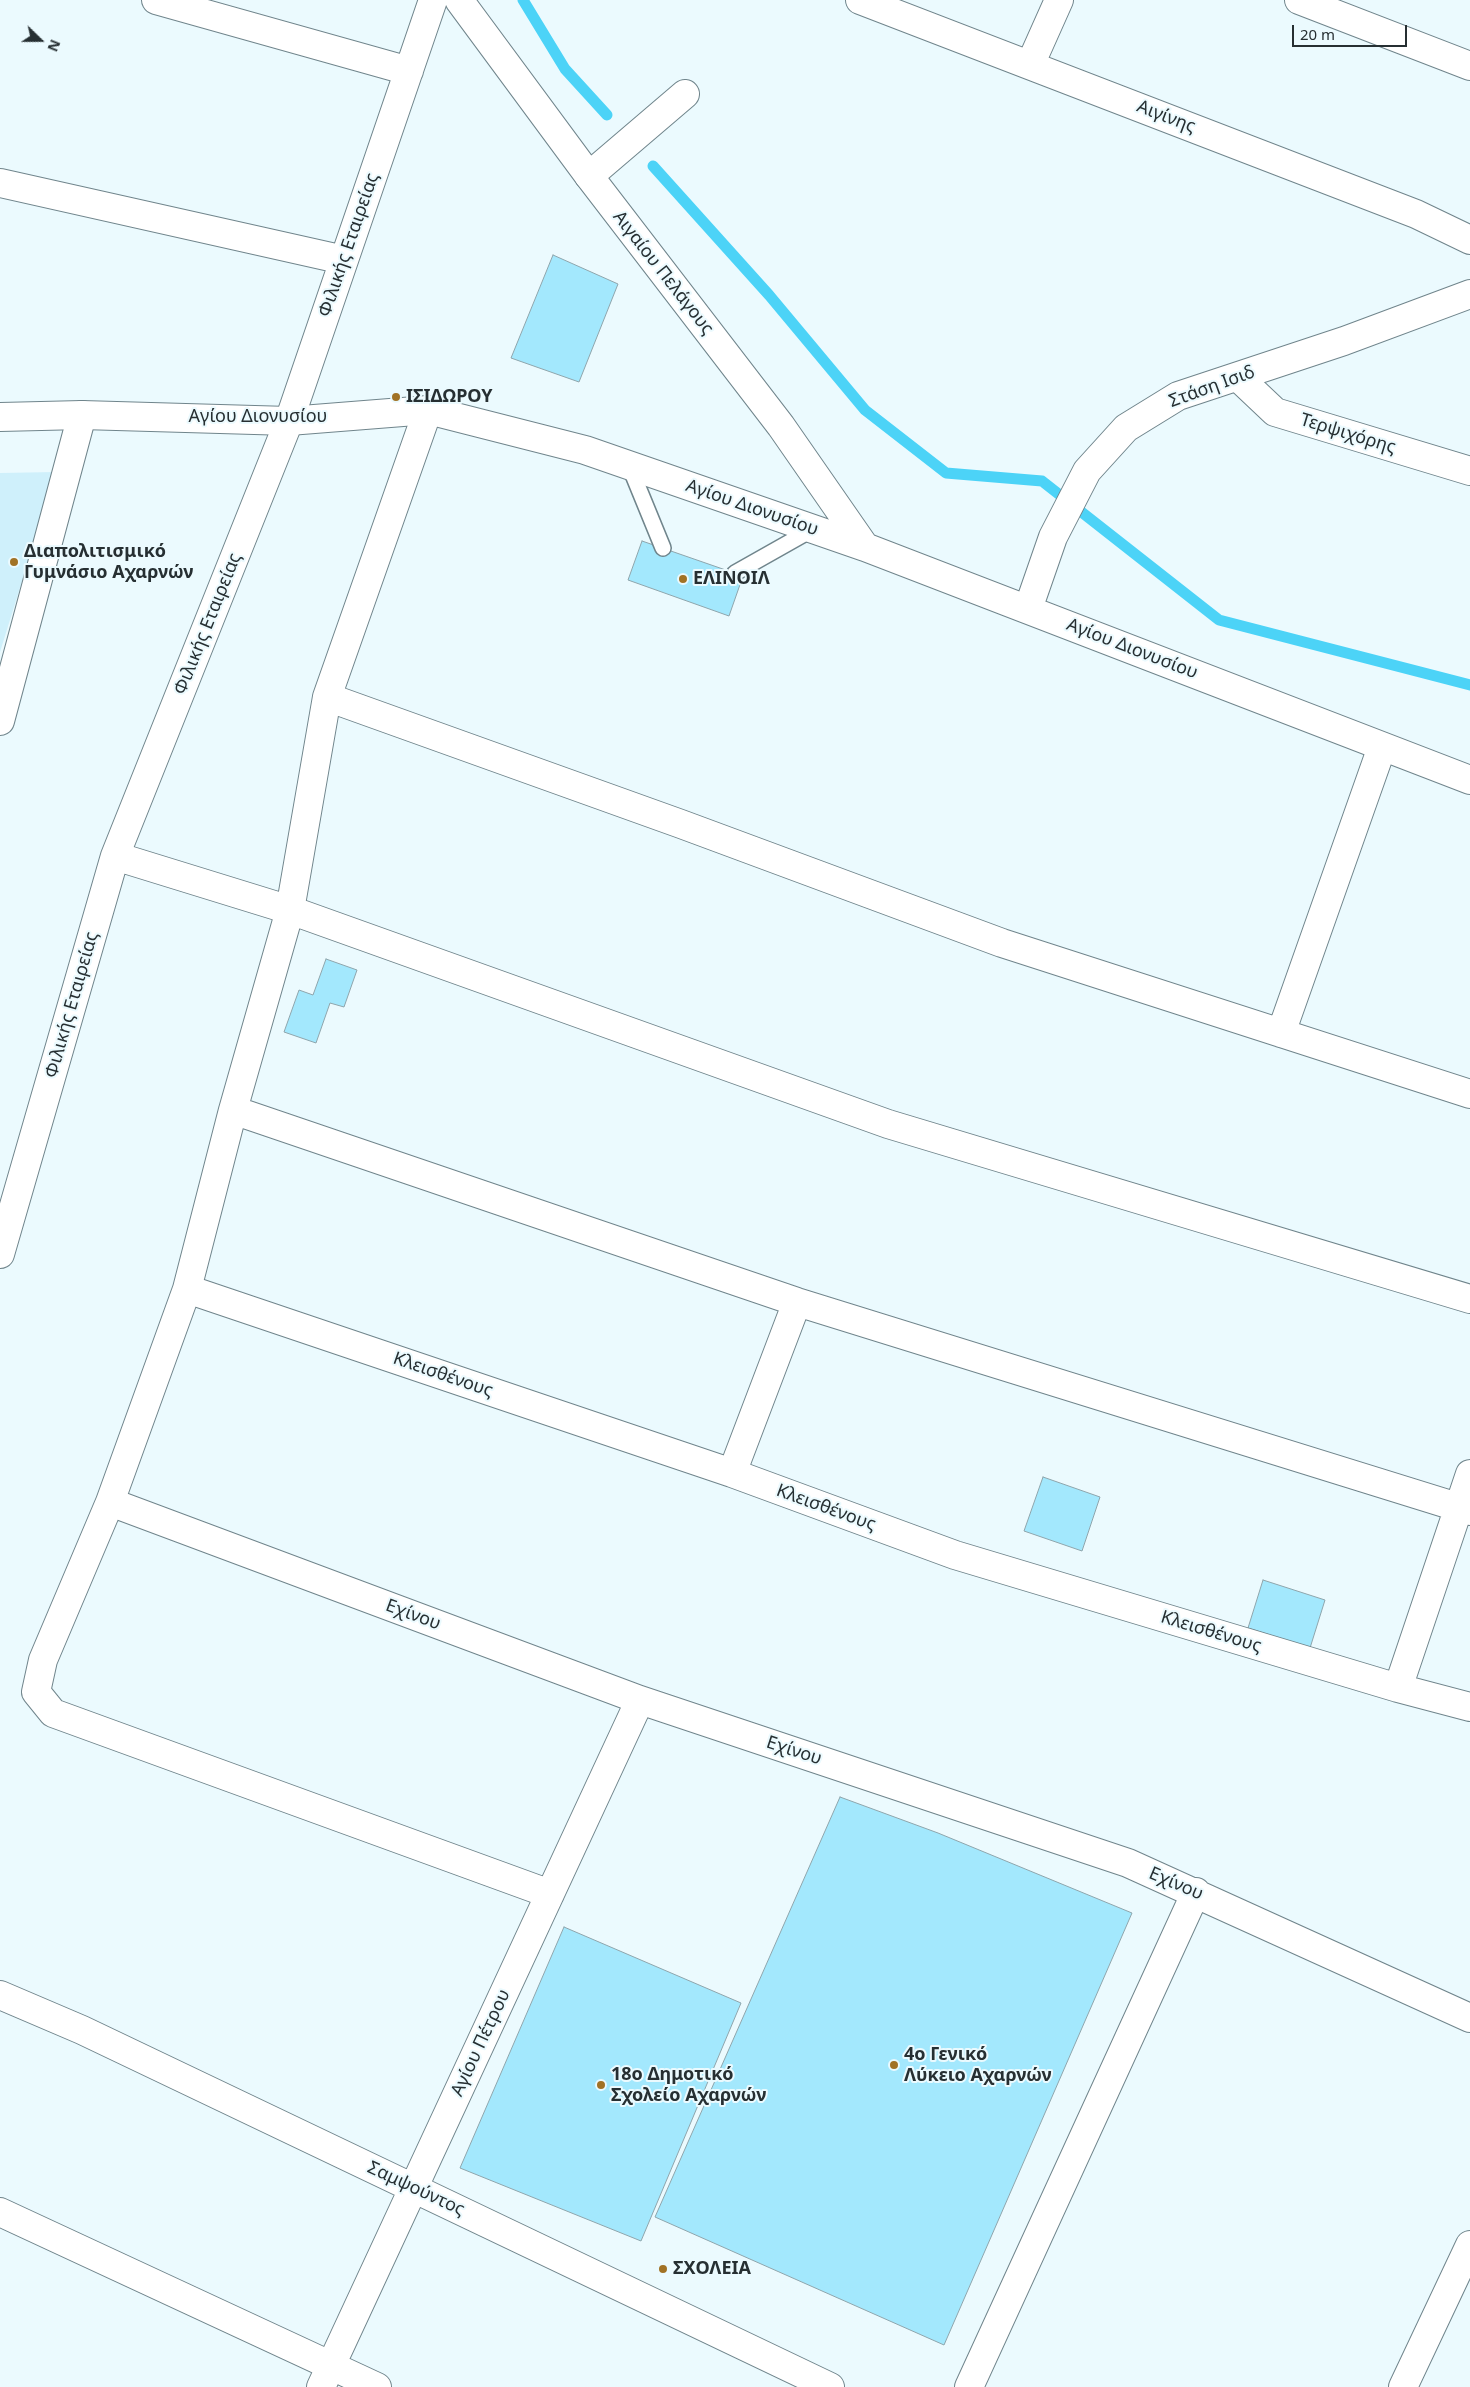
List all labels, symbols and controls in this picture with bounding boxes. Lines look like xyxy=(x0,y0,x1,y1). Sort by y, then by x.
north arrow xyxy=(15,15,65,65)
scale bar xyxy=(1295,15,1410,47)
text: 20 m xyxy=(1300,24,1335,44)
text: N xyxy=(43,37,65,55)
street label: Αιγίνης xyxy=(1134,96,1198,138)
street label: Φιλικής Εταιρείας xyxy=(314,170,384,320)
street label: Αιγαίου Πελάγους xyxy=(608,207,718,339)
street label: Στάση Ισιδ xyxy=(1166,361,1258,413)
place label: ΙΣΙΔΩΡΟΥ xyxy=(406,386,493,408)
marker: ΙΣΙΔΩΡΟΥ xyxy=(390,391,402,403)
street label: Αγίου Διονυσίου xyxy=(189,406,327,428)
street label: Τερψιχόρης xyxy=(1298,409,1398,459)
street label: Αγίου Διονυσίου xyxy=(683,475,821,541)
place label: Διαπολιτισμικό Γυμνάσιο Αχαρνών xyxy=(24,541,193,584)
street label: Φιλικής Εταιρείας xyxy=(170,550,246,698)
marker: Διαπολιτισμικό Γυμνάσιο Αχαρνών xyxy=(8,556,20,568)
place label: ΕΛΙΝΟΙΛ xyxy=(693,568,770,590)
marker: ΕΛΙΝΟΙΛ xyxy=(677,573,689,585)
street label: Αγίου Διονυσίου xyxy=(1063,614,1201,684)
street label: Φιλικής Εταιρείας xyxy=(41,930,103,1080)
street label: Κλεισθένους xyxy=(390,1348,496,1402)
street label: Κλεισθένους xyxy=(773,1480,879,1536)
street label: Εχίνου xyxy=(382,1595,444,1635)
street label: Κλεισθένους xyxy=(1158,1606,1264,1658)
street label: Εχίνου xyxy=(764,1732,824,1770)
street label: Εχίνου xyxy=(1146,1863,1206,1905)
street label: Αγίου Πέτρου xyxy=(447,1986,515,2100)
place label: 4o Γενικό Λύκειο Αχαρνών xyxy=(904,2044,1052,2086)
marker: 4o Γενικό Λύκειο Αχαρνών xyxy=(888,2059,900,2071)
place label: 18ο Δημοτικό Σχολείο Αχαρνών xyxy=(611,2064,766,2106)
marker: 18ο Δημοτικό Σχολείο Αχαρνών xyxy=(595,2079,607,2091)
street label: Σαμψούντος xyxy=(364,2157,468,2221)
place label: ΣΧΟΛΕΙΑ xyxy=(673,2258,751,2280)
marker: ΣΧΟΛΕΙΑ xyxy=(657,2263,669,2275)

